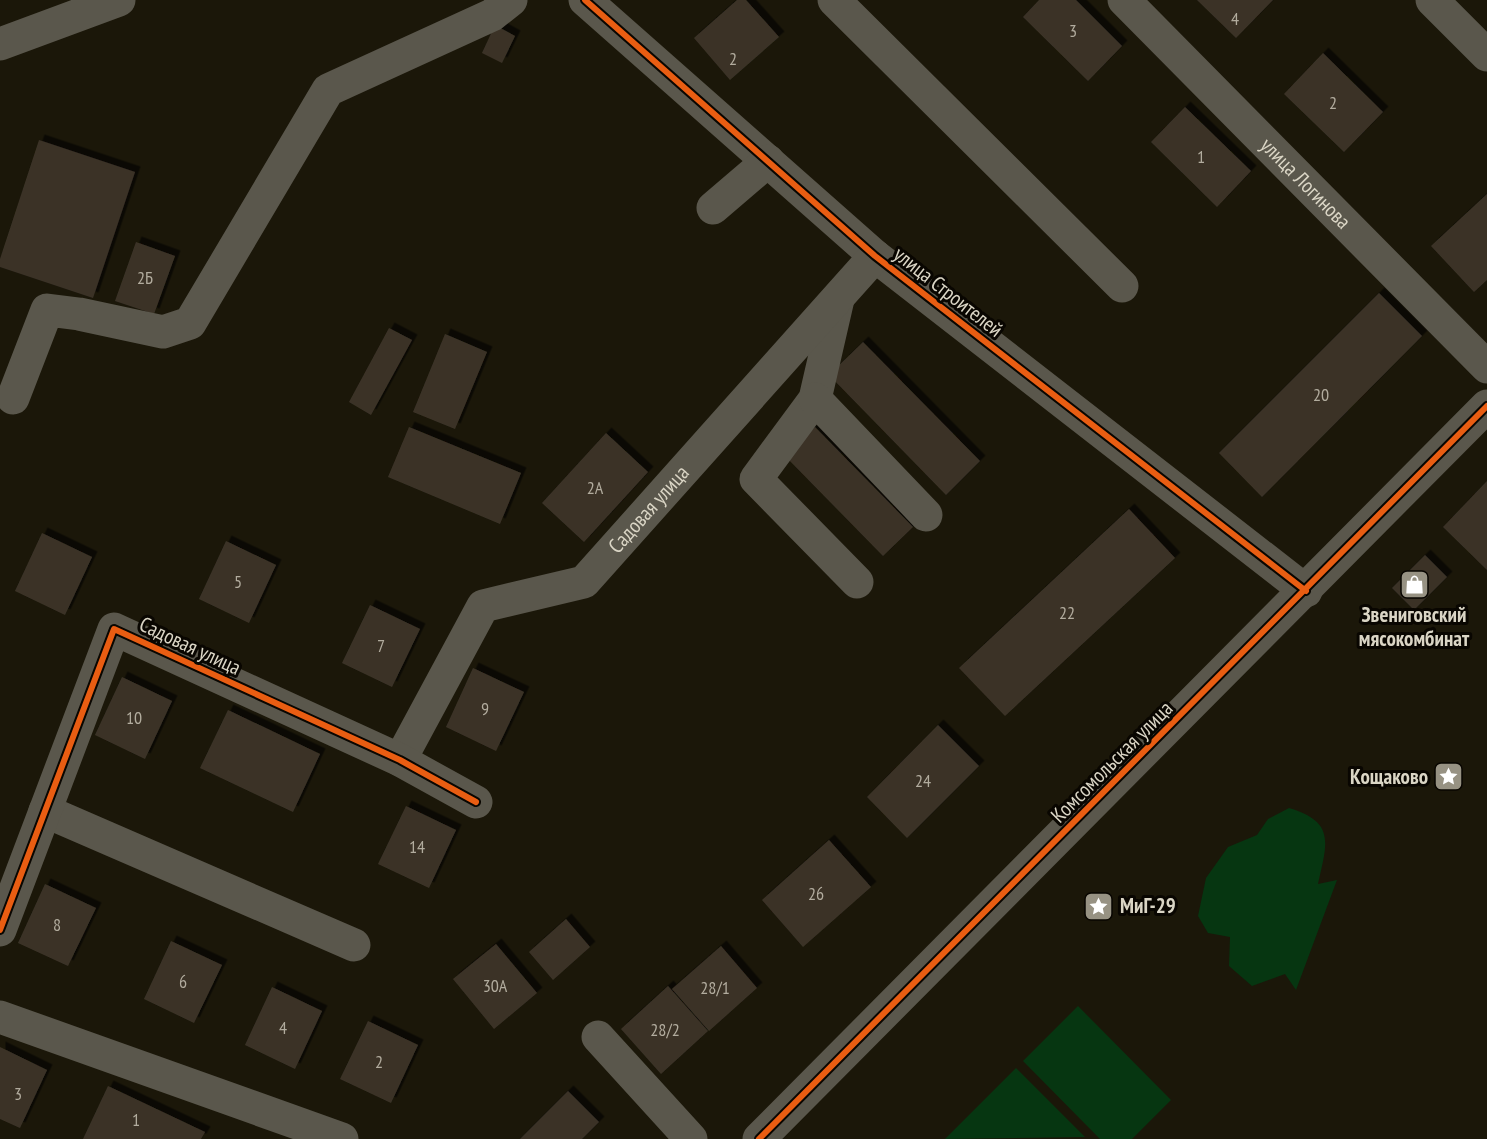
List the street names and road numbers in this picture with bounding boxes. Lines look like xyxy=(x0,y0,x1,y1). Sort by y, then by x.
street label: улица Логинова xyxy=(1255,132,1357,234)
street label: улица Строителей xyxy=(888,240,1008,343)
street label: Садовая улица xyxy=(602,460,695,559)
street label: Садовая улица xyxy=(135,610,245,681)
street label: Комсомольская улица xyxy=(1045,695,1178,828)

